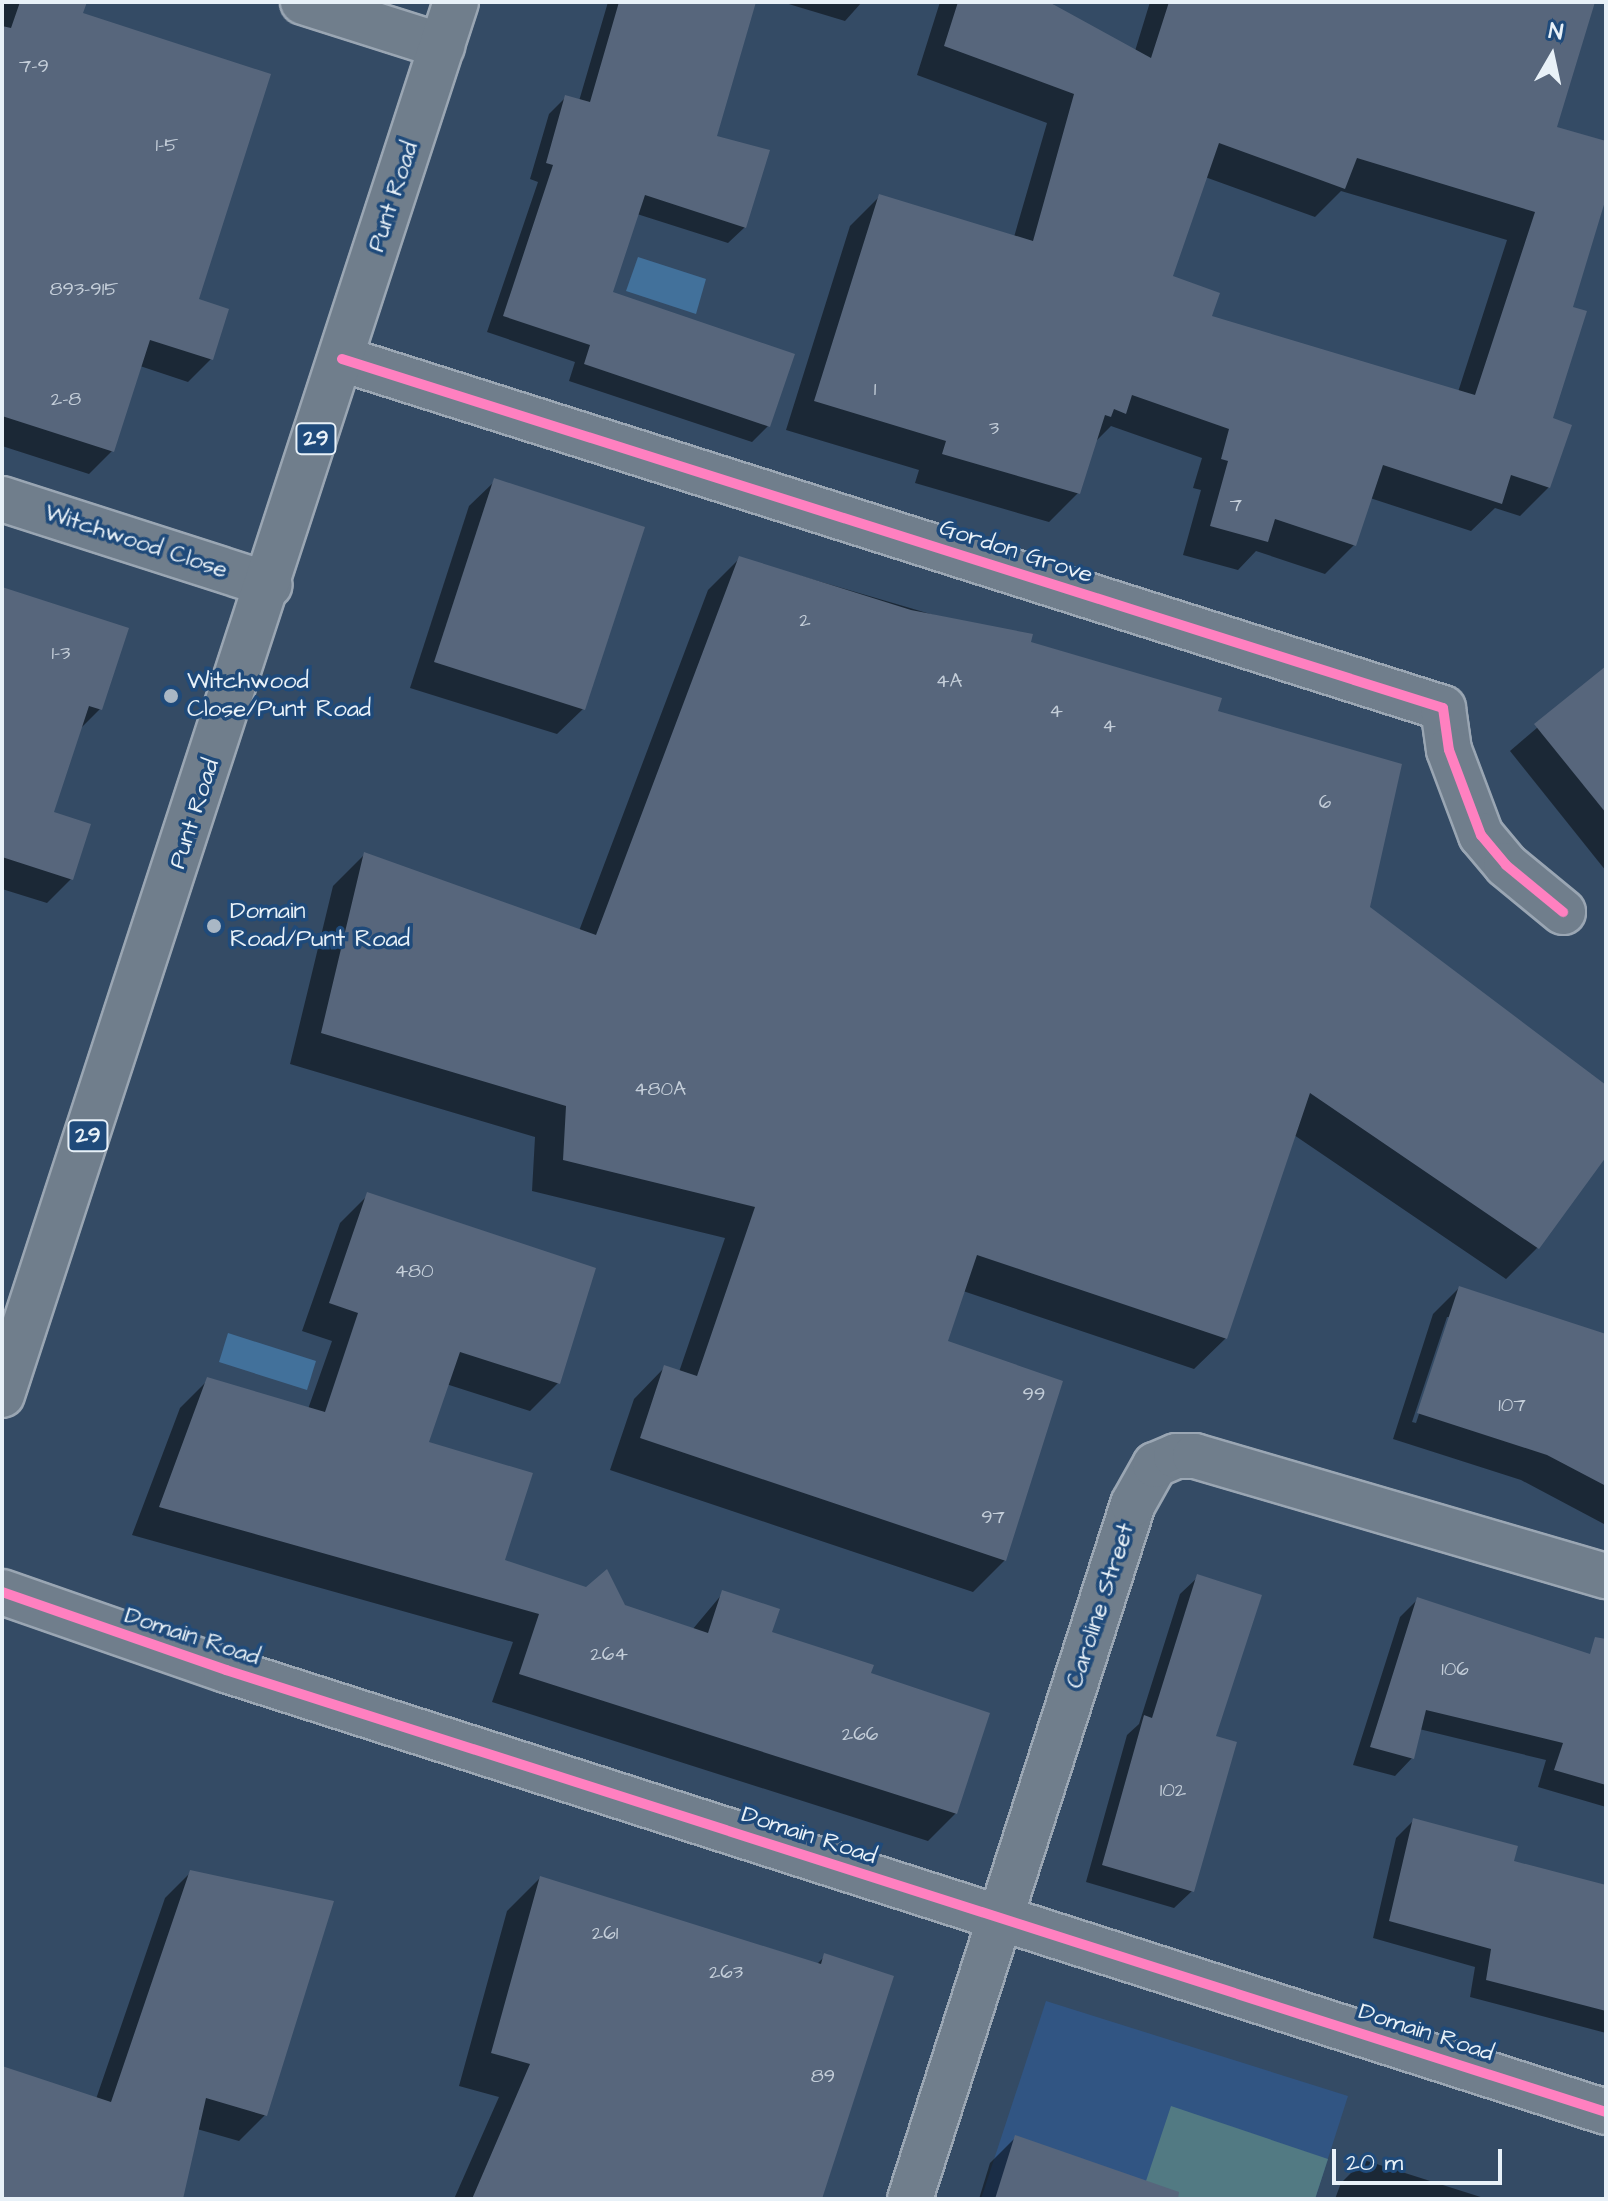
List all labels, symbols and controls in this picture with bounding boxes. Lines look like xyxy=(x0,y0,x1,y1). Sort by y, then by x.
text: N xyxy=(1547,15,1565,48)
north arrow xyxy=(1512,16,1592,96)
house number: 7-9 xyxy=(19,54,49,78)
house number: 1-5 xyxy=(156,133,178,157)
street label: Punt Road xyxy=(363,138,425,256)
house number: 893-915 xyxy=(50,277,118,301)
house number: 1 xyxy=(874,377,876,401)
house number: 2-8 xyxy=(51,387,81,411)
house number: 3 xyxy=(989,416,999,440)
road number: 29 xyxy=(294,421,338,457)
house number: 7 xyxy=(1230,493,1242,517)
street label: Witchwood Close xyxy=(41,499,231,585)
street label: Gordon Grove xyxy=(936,514,1096,590)
house number: 2 xyxy=(799,608,811,632)
house number: 1-3 xyxy=(52,641,70,665)
place label: Witchwood Close/Punt Road xyxy=(187,668,371,724)
house number: 4A xyxy=(936,669,962,693)
marker: Witchwood Close/Punt Road xyxy=(162,687,180,705)
house number: 4 xyxy=(1049,699,1063,723)
house number: 4 xyxy=(1102,714,1116,738)
street label: Punt Road xyxy=(164,755,226,873)
house number: 6 xyxy=(1319,790,1331,814)
place label: Domain Road/Punt Road xyxy=(230,898,410,954)
marker: Domain Road/Punt Road xyxy=(205,917,223,935)
house number: 480A xyxy=(634,1077,686,1101)
road number: 29 xyxy=(66,1118,110,1154)
house number: 480 xyxy=(394,1259,434,1283)
house number: 99 xyxy=(1023,1382,1045,1406)
house number: 107 xyxy=(1498,1393,1526,1417)
house number: 97 xyxy=(981,1505,1005,1529)
street label: Caroline Street xyxy=(1061,1520,1141,1692)
street label: Domain Road xyxy=(121,1602,263,1672)
house number: 264 xyxy=(590,1642,628,1666)
house number: 106 xyxy=(1441,1657,1469,1681)
house number: 266 xyxy=(842,1722,878,1746)
house number: 102 xyxy=(1160,1778,1186,1802)
street label: Domain Road xyxy=(738,1801,880,1871)
house number: 261 xyxy=(592,1921,618,1945)
house number: 263 xyxy=(709,1960,743,1984)
street label: Domain Road xyxy=(1355,1998,1497,2068)
house number: 89 xyxy=(811,2064,835,2088)
scale bar xyxy=(1336,2133,1506,2183)
text: 20 m xyxy=(1346,2146,1403,2180)

